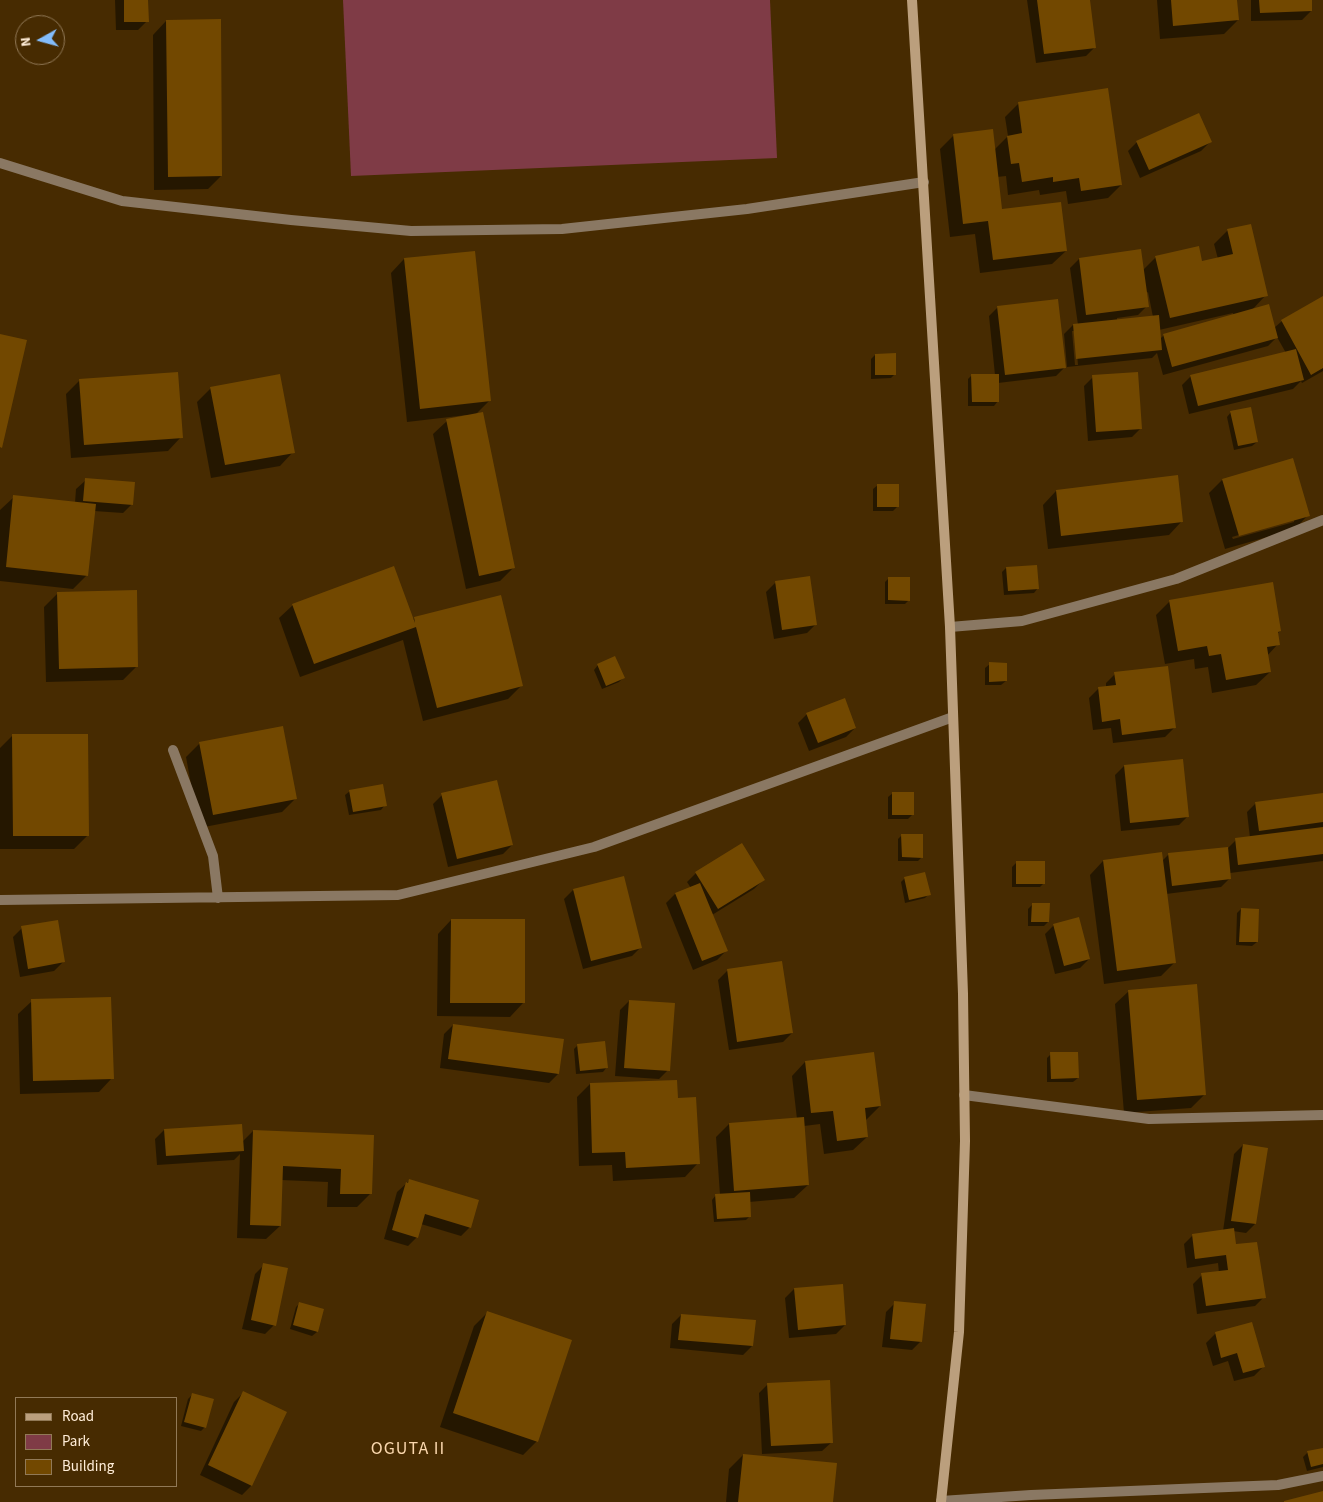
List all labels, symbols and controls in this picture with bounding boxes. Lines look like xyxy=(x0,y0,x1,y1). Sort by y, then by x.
north arrow xyxy=(15,15,65,65)
text: N xyxy=(16,36,37,48)
legend xyxy=(15,1397,178,1487)
text: Road xyxy=(62,1406,94,1427)
text: Park xyxy=(62,1431,90,1452)
district label: OGUTA II xyxy=(370,1439,446,1461)
text: Building xyxy=(62,1456,114,1477)

